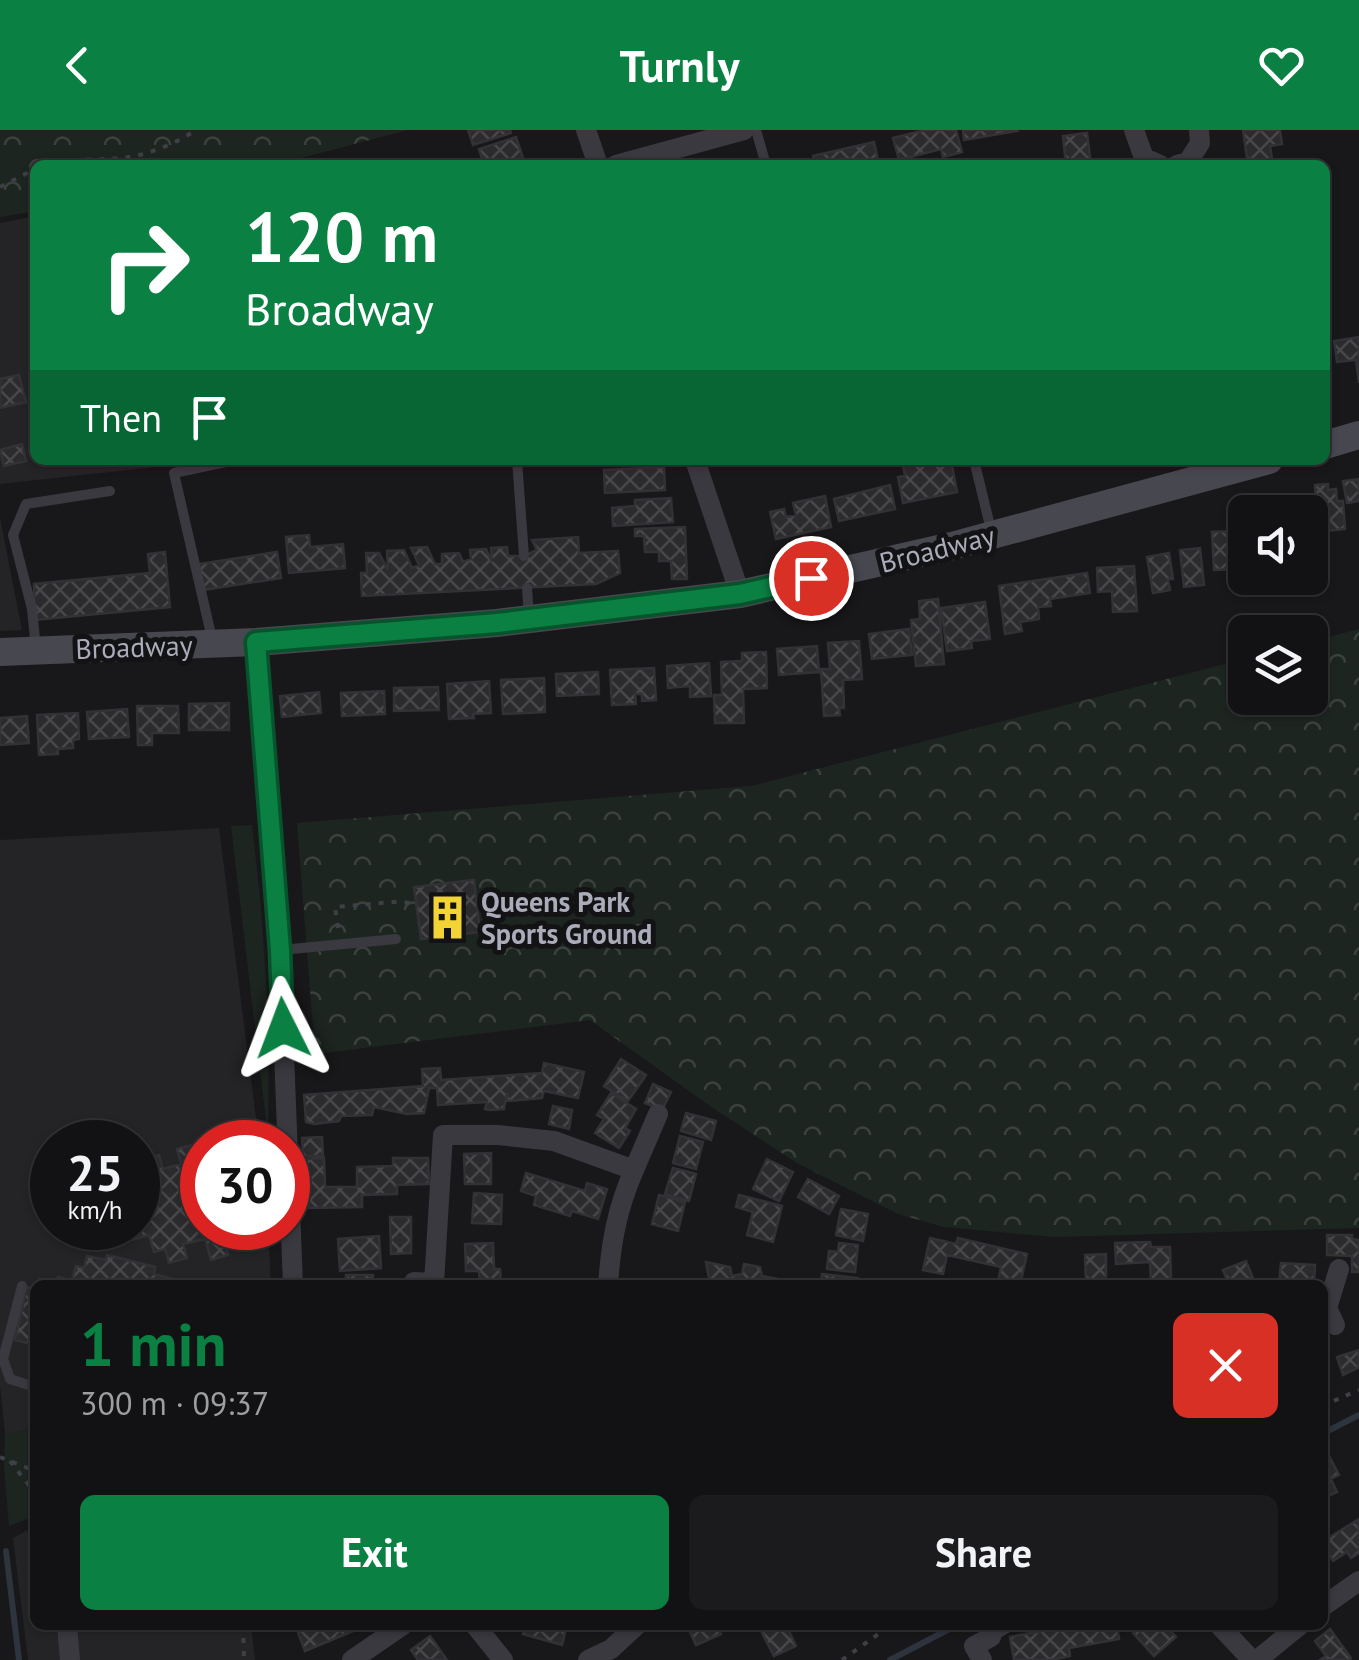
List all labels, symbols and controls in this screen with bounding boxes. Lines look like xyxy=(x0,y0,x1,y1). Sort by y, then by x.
text: Turnly xyxy=(619,36,740,94)
icon: back xyxy=(50,38,105,93)
icon: heart xyxy=(1254,38,1309,93)
text: 120 m xyxy=(245,191,438,281)
icon: right xyxy=(80,200,210,330)
text: Broadway xyxy=(245,279,434,337)
icon: arrive xyxy=(182,390,237,445)
text: Then xyxy=(80,393,162,442)
map controls xyxy=(1228,495,1328,715)
button: sound xyxy=(1228,495,1328,595)
street label: Broadway xyxy=(875,516,998,581)
pin xyxy=(769,536,854,621)
icon: arrive xyxy=(784,551,839,606)
button: layers xyxy=(1228,615,1328,715)
street label: Broadway xyxy=(75,626,193,667)
place label: Queens Park Sports Ground xyxy=(481,883,652,952)
building icon: Queens Park Sports Ground xyxy=(424,894,472,942)
position arrow xyxy=(231,976,335,1080)
speed limit sign: 30 xyxy=(180,1120,310,1250)
text: 25 xyxy=(67,1140,123,1205)
text: km/h xyxy=(68,1194,122,1226)
text: 1 min xyxy=(80,1305,226,1383)
button: close xyxy=(1173,1313,1278,1418)
text: 300 m · 09:37 xyxy=(80,1382,269,1424)
button: Exit xyxy=(80,1495,669,1610)
button: Share xyxy=(689,1495,1278,1610)

